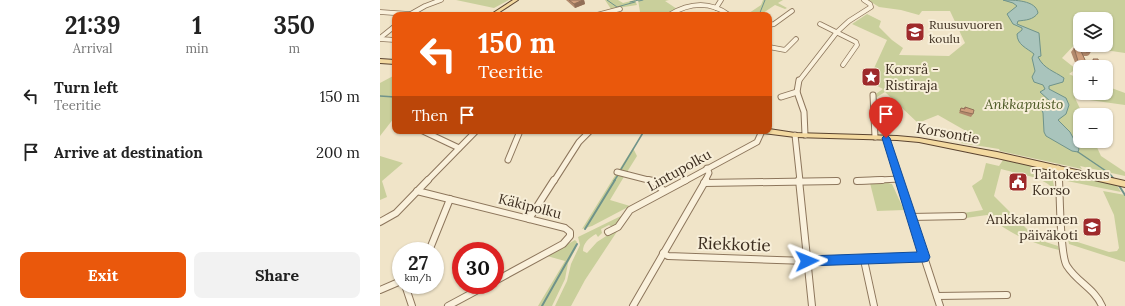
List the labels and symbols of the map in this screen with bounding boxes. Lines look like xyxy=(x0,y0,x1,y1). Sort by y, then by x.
place label: Ruusuvuoren koulu xyxy=(929,17,1003,46)
school or university icon: Ruusuvuoren koulu xyxy=(904,21,926,43)
place label: Korsrå - Ristiraja xyxy=(885,60,939,94)
place icon: Korsrå - Ristiraja xyxy=(860,66,882,88)
park label: Ankkapuisto xyxy=(984,95,1063,113)
pin xyxy=(869,97,903,138)
street label: Korsontie xyxy=(915,119,981,147)
street label: Lintupolku xyxy=(644,145,714,195)
place label: Taitokeskus Korso xyxy=(1032,165,1109,199)
public building icon: Taitokeskus Korso xyxy=(1007,171,1029,193)
street label: Käkipolku xyxy=(497,189,563,223)
place label: Ankkalammen päiväkoti xyxy=(985,210,1079,244)
school or university icon: Ankkalammen päiväkoti xyxy=(1081,216,1103,238)
street label: Riekkotie xyxy=(697,232,771,256)
position arrow xyxy=(786,240,828,282)
speed limit sign: 30 xyxy=(452,242,504,294)

